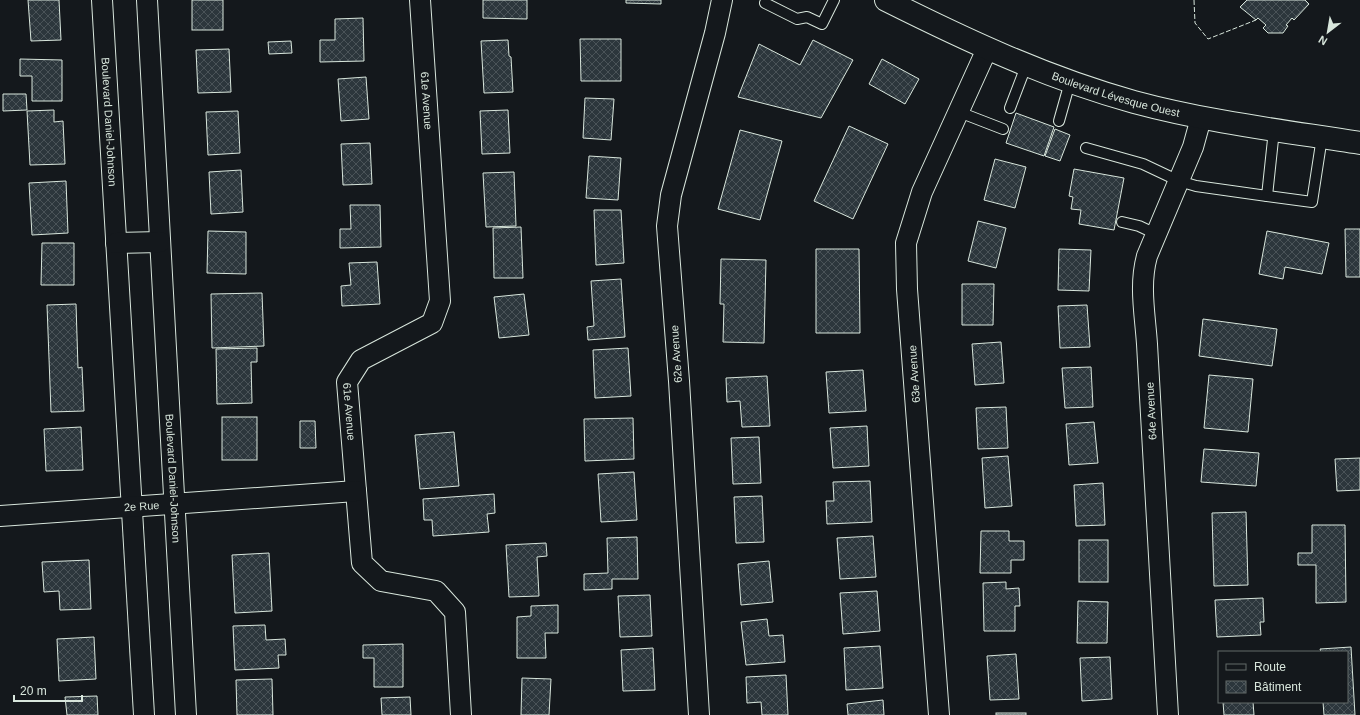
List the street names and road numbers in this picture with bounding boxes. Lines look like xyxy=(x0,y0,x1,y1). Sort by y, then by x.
street label: Boulevard Daniel-Johnson xyxy=(99,57,119,187)
street label: Boulevard Lévesque Ouest xyxy=(1050,70,1181,119)
street label: 61e Avenue xyxy=(419,71,435,130)
street label: 62e Avenue xyxy=(668,325,684,383)
street label: 63e Avenue xyxy=(906,345,922,403)
street label: 61e Avenue xyxy=(341,382,358,441)
street label: 64e Avenue xyxy=(1143,382,1159,440)
street label: Boulevard Daniel-Johnson xyxy=(164,413,183,543)
street label: 2e Rue xyxy=(124,499,160,513)

